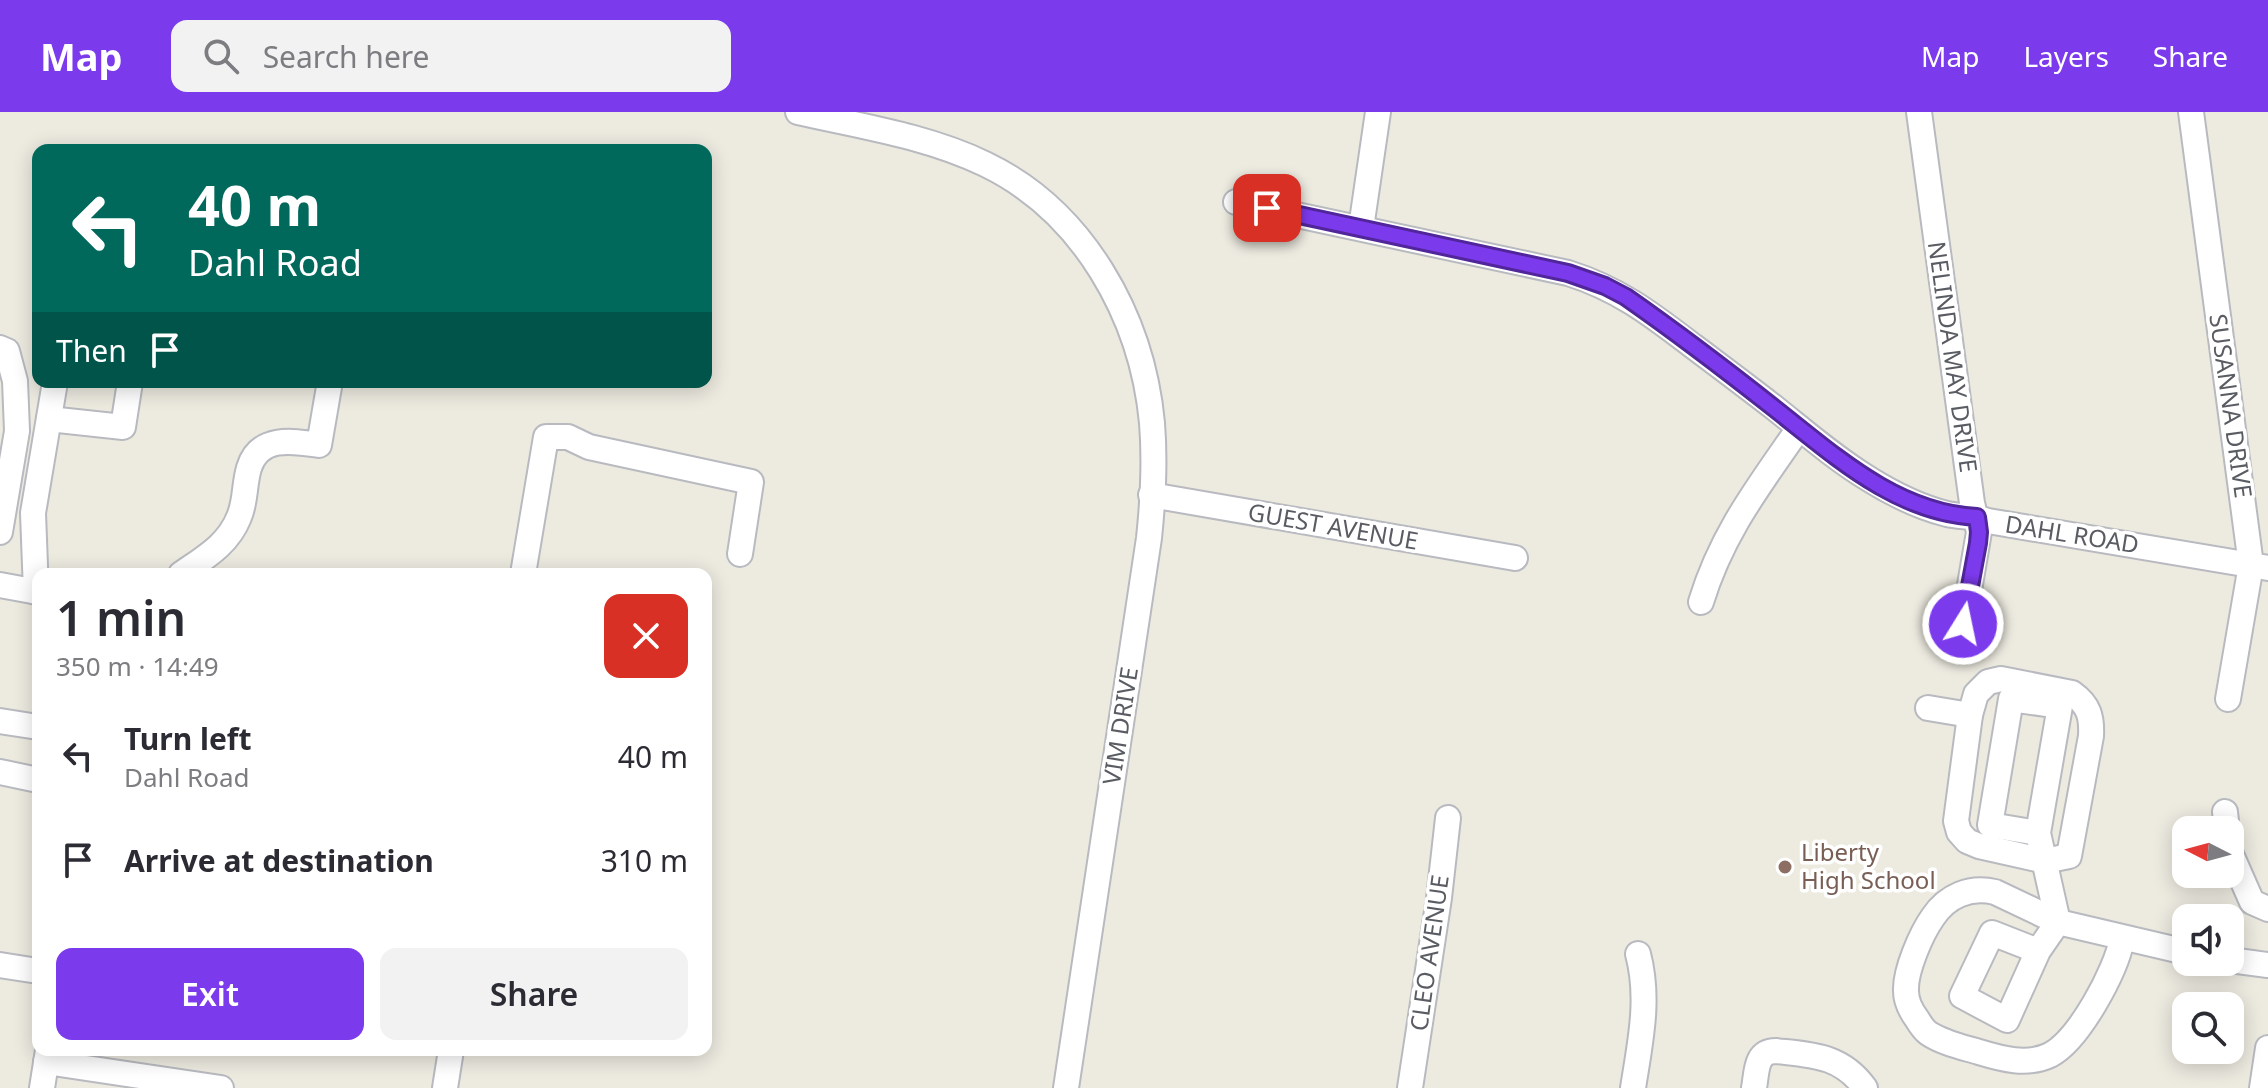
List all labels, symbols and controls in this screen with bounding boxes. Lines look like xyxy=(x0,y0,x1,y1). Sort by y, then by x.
search box xyxy=(171,20,731,92)
text: Map xyxy=(40,30,123,82)
icon: search xyxy=(199,34,243,78)
text: Search here xyxy=(263,36,430,77)
text: Map xyxy=(1921,37,1979,75)
text: Layers xyxy=(2023,37,2109,75)
text: Share xyxy=(2153,37,2228,75)
text: 40 m xyxy=(188,166,321,242)
pin xyxy=(1233,174,1301,242)
icon: left xyxy=(56,176,160,280)
icon: arrive xyxy=(1245,186,1289,230)
text: Dahl Road xyxy=(188,238,362,287)
street label: NELINDA MAY DRIVE xyxy=(1921,239,1986,474)
street label: SUSANNA DRIVE xyxy=(2202,312,2261,500)
icon: arrive xyxy=(143,328,187,372)
text: Then xyxy=(56,330,127,371)
street label: GUEST AVENUE xyxy=(1246,494,1421,557)
street label: DAHL ROAD xyxy=(2003,507,2142,560)
position arrow xyxy=(1921,582,2005,666)
text: 1 min xyxy=(56,585,186,650)
button: close xyxy=(604,594,688,678)
text: 350 m · 14:49 xyxy=(56,648,219,684)
street label: VIM DRIVE xyxy=(1094,664,1145,787)
text: Turn left xyxy=(124,718,252,759)
icon: left xyxy=(56,734,100,778)
text: 40 m xyxy=(618,736,688,777)
text: Dahl Road xyxy=(124,759,250,795)
north arrow xyxy=(2172,816,2244,888)
map controls xyxy=(2172,816,2244,1064)
place label: Liberty High School xyxy=(1801,835,1936,896)
icon: arrive xyxy=(56,838,100,882)
text: Arrive at destination xyxy=(124,840,434,881)
text: 310 m xyxy=(601,840,688,881)
marker: Liberty High School xyxy=(1776,858,1794,876)
street label: CLEO AVENUE xyxy=(1401,873,1456,1033)
button: sound xyxy=(2172,904,2244,976)
button: Exit xyxy=(56,948,364,1040)
button: Share xyxy=(380,948,688,1040)
button: search xyxy=(2172,992,2244,1064)

